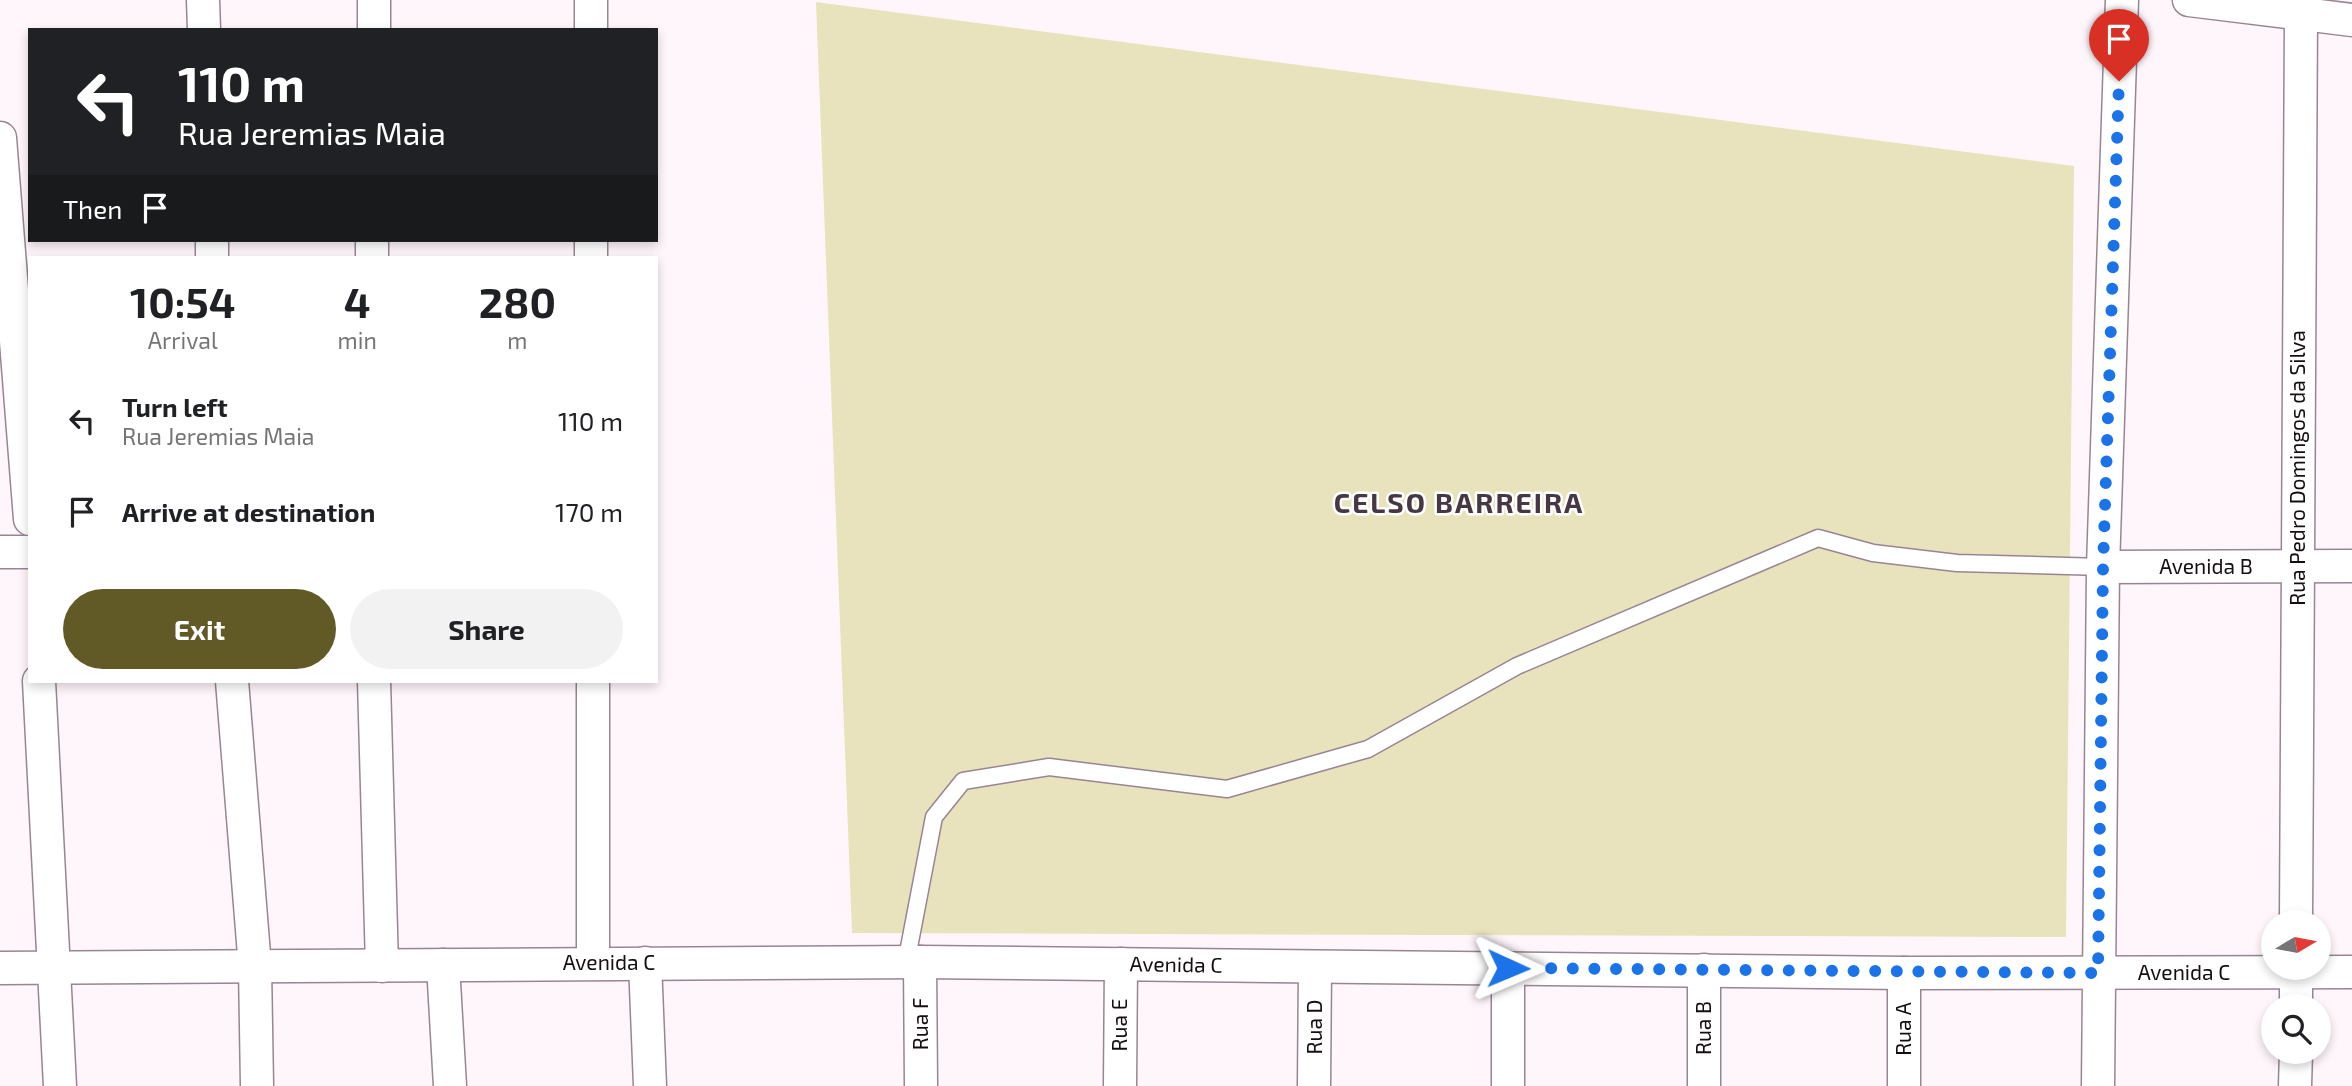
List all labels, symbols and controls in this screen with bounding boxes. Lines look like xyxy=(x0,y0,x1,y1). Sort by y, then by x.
pin xyxy=(2089,9,2149,81)
icon: arrive xyxy=(2100,20,2138,58)
text: 110 m xyxy=(178,53,305,112)
icon: left xyxy=(63,56,154,147)
text: Rua Jeremias Maia xyxy=(178,113,446,151)
icon: arrive xyxy=(136,189,174,227)
text: Then xyxy=(63,193,122,224)
text: 10:54 xyxy=(130,276,235,326)
text: 4 xyxy=(344,276,371,326)
text: 280 xyxy=(479,276,556,326)
text: Arrival xyxy=(148,326,218,354)
text: min xyxy=(338,326,377,354)
text: m xyxy=(507,326,527,354)
street label: Rua Pedro Domingos da Silva xyxy=(2284,330,2309,606)
text: Turn left xyxy=(122,391,228,422)
icon: left xyxy=(63,402,101,440)
text: 110 m xyxy=(558,405,623,436)
text: Rua Jeremias Maia xyxy=(122,422,315,450)
district label: CELSO BARREIRA xyxy=(1334,485,1584,519)
icon: arrive xyxy=(63,493,101,531)
text: Arrive at destination xyxy=(122,496,375,527)
text: 170 m xyxy=(555,496,623,527)
street label: Avenida B xyxy=(2159,553,2253,578)
button: Exit xyxy=(63,589,336,669)
button: Share xyxy=(350,589,623,669)
north arrow xyxy=(2261,910,2331,980)
map controls xyxy=(2261,910,2331,1064)
position arrow xyxy=(1471,931,1545,1005)
street label: Avenida C xyxy=(563,949,655,974)
street label: Avenida C xyxy=(1130,950,1223,977)
street label: Avenida C xyxy=(2138,959,2230,984)
button: search xyxy=(2261,994,2331,1064)
street label: Rua F xyxy=(907,998,932,1050)
street label: Rua E xyxy=(1106,999,1131,1051)
street label: Rua D xyxy=(1301,999,1326,1055)
street label: Rua B xyxy=(1690,1001,1715,1055)
street label: Rua A xyxy=(1890,1002,1915,1056)

